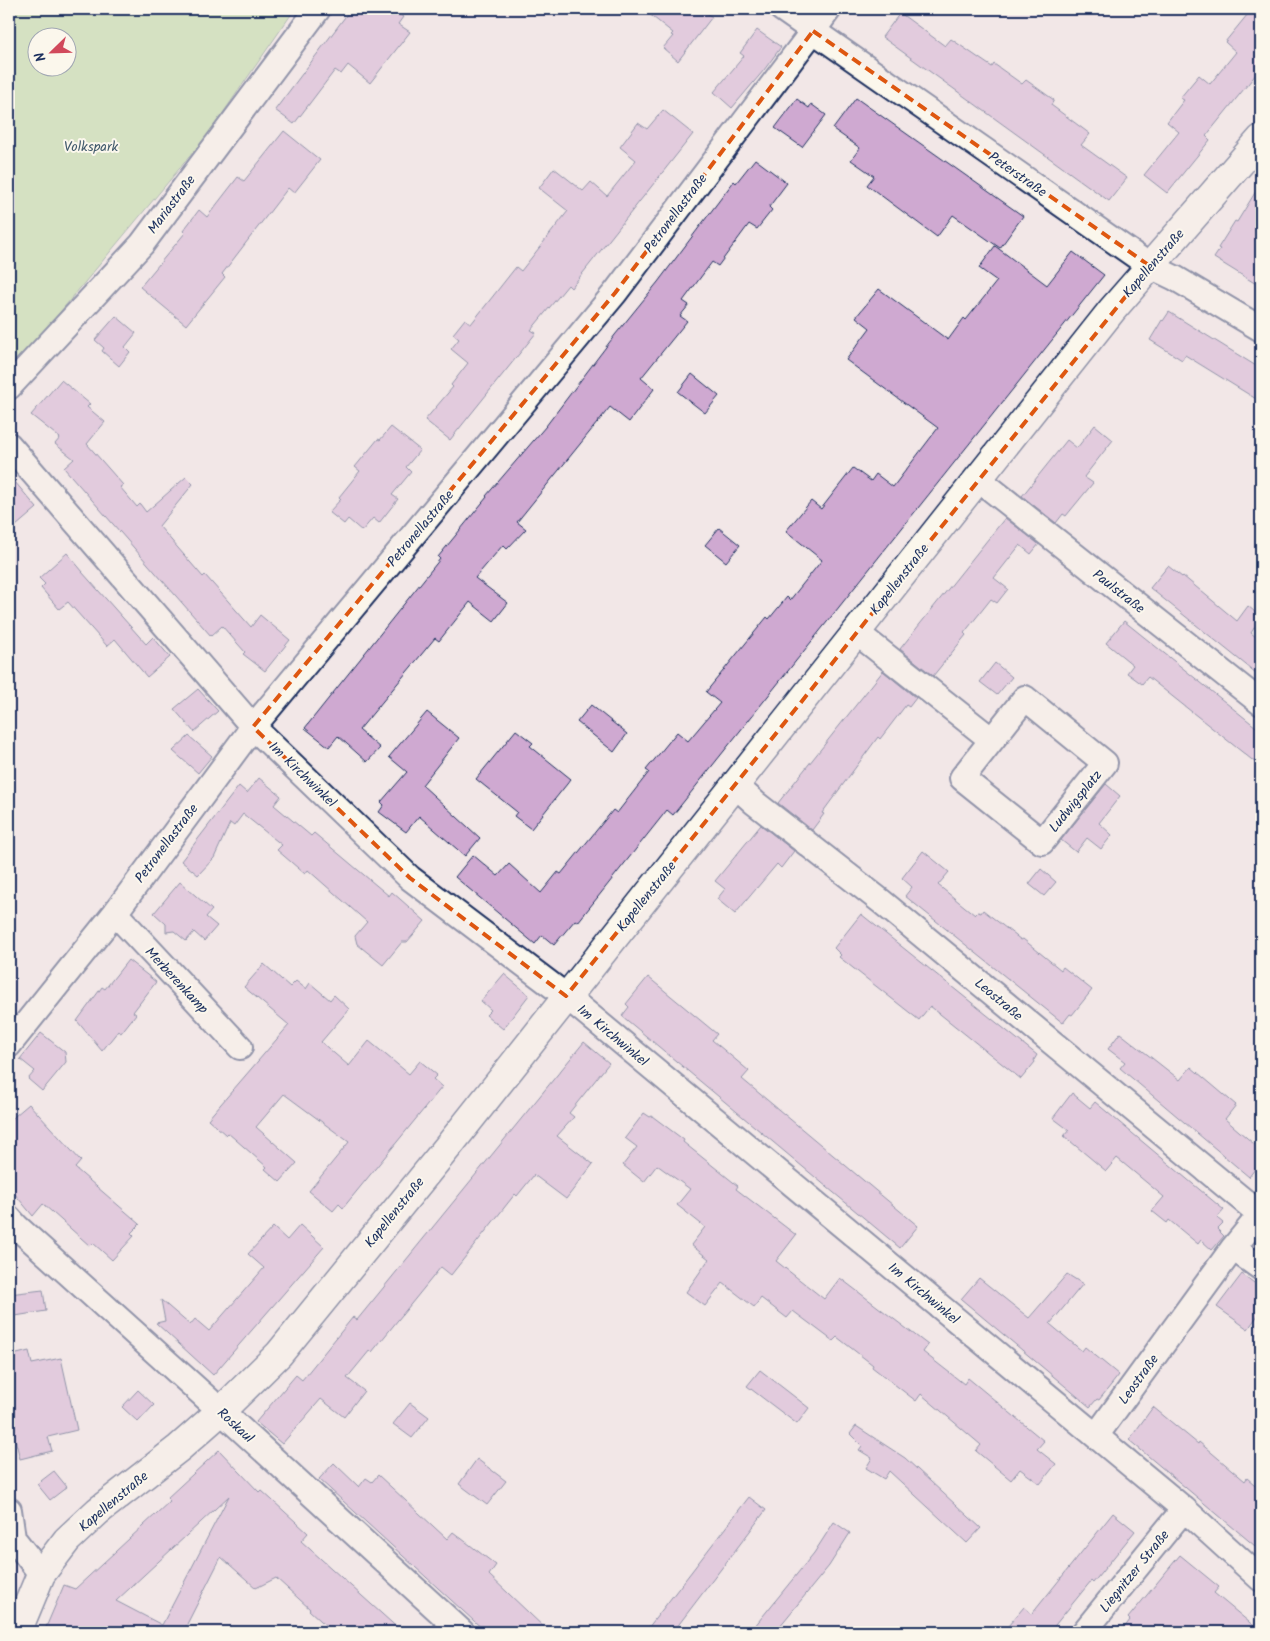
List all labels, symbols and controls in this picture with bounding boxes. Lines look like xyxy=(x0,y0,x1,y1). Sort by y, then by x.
north arrow xyxy=(28,28,78,78)
text: N xyxy=(29,48,53,65)
park label: Volkspark xyxy=(64,136,119,158)
street label: Peterstraße xyxy=(984,146,1052,204)
street label: Petronellastraße xyxy=(639,169,713,258)
street label: Mariastraße xyxy=(142,170,202,239)
street label: Kapellenstraße xyxy=(1117,224,1191,303)
street label: Petronellastraße xyxy=(382,485,460,572)
street label: Kapellenstraße xyxy=(865,539,935,620)
street label: Paulstraße xyxy=(1087,564,1150,620)
street label: Im Kirchwinkel xyxy=(263,736,342,813)
street label: Ludwigsplatz xyxy=(1044,766,1108,838)
street label: Petronellastraße xyxy=(130,799,204,888)
street label: Kapellenstraße xyxy=(611,856,683,937)
street label: Merberenkamp xyxy=(139,942,214,1019)
street label: Leostraße xyxy=(969,973,1028,1027)
street label: Im Kirchwinkel xyxy=(572,999,653,1073)
street label: Kapellenstraße xyxy=(359,1172,431,1253)
street label: Im Kirchwinkel xyxy=(883,1257,964,1331)
street label: Leostraße xyxy=(1113,1349,1165,1409)
street label: Roskaul xyxy=(212,1403,259,1449)
street label: Kapellenstraße xyxy=(74,1465,154,1538)
street label: Liegnitzer Straße xyxy=(1094,1525,1176,1618)

